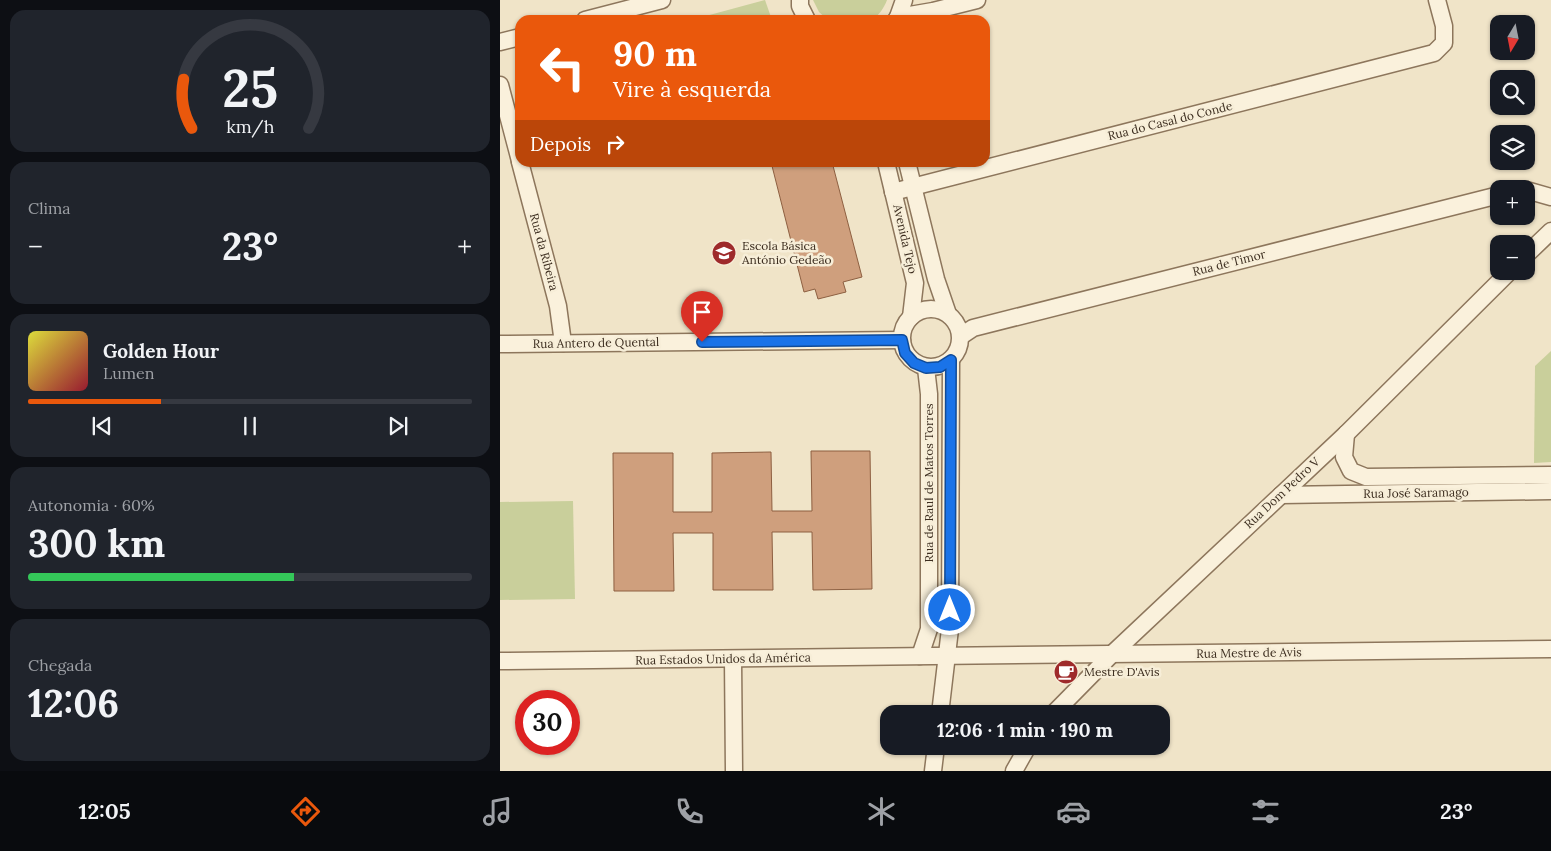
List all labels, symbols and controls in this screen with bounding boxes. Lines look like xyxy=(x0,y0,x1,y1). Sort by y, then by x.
north arrow xyxy=(1490,15,1535,60)
map controls xyxy=(1490,15,1535,280)
text: 90 m xyxy=(613,31,697,76)
icon: left xyxy=(530,35,595,100)
text: 25 xyxy=(222,55,278,121)
button: search xyxy=(1490,70,1535,115)
text: Vire à esquerda xyxy=(613,75,771,103)
street label: Rua do Casal do Conde xyxy=(1106,98,1234,143)
text: km/h xyxy=(226,115,274,138)
button: layers xyxy=(1490,125,1535,170)
icon: right xyxy=(601,130,629,158)
text: Depois xyxy=(530,132,591,156)
button: + xyxy=(1490,180,1535,225)
text: Clima xyxy=(28,198,71,218)
street label: Avenida Tejo xyxy=(890,202,921,275)
street label: Rua da Ribeira xyxy=(527,211,562,292)
text: 23° xyxy=(222,222,278,270)
text: − xyxy=(28,229,43,265)
text: + xyxy=(457,229,472,265)
button: − xyxy=(1490,235,1535,280)
place label: Escola Básica António Gedeão xyxy=(741,238,832,267)
school or university icon: Escola Básica António Gedeão xyxy=(711,240,737,266)
street label: Rua de Timor xyxy=(1191,246,1268,279)
pin xyxy=(681,291,723,342)
icon: arrive xyxy=(688,298,716,326)
street label: Rua Antero de Quental xyxy=(533,334,659,351)
text: Golden Hour xyxy=(103,339,219,363)
text: Lumen xyxy=(103,363,155,383)
street label: Rua de Raul de Matos Torres xyxy=(921,403,936,562)
icon: previous xyxy=(88,412,116,440)
icon: pause xyxy=(236,412,264,440)
icon: next xyxy=(384,412,412,440)
street label: Rua Dom Pedro V xyxy=(1241,453,1323,531)
street label: Rua José Saramago xyxy=(1363,484,1469,501)
text: Autonomia · 60% xyxy=(28,495,155,515)
text: 300 km xyxy=(28,519,165,567)
position arrow xyxy=(923,583,975,635)
street label: Rua Mestre de Avis xyxy=(1196,644,1302,661)
street label: Rua Estados Unidos da América xyxy=(635,649,811,668)
text: Chegada xyxy=(28,655,92,675)
cafe icon: Mestre D'Avis xyxy=(1053,659,1079,685)
place label: Mestre D'Avis xyxy=(1084,664,1160,679)
text: 12:06 xyxy=(28,679,119,727)
speed limit sign: 30 xyxy=(515,690,580,755)
text: 12:06 · 1 min · 190 m xyxy=(937,718,1113,742)
icon: directions xyxy=(288,794,323,829)
icon: music xyxy=(480,794,515,829)
icon: phone xyxy=(672,794,707,829)
icon: climate xyxy=(864,794,899,829)
icon: car xyxy=(1056,794,1091,829)
icon: filters xyxy=(1248,794,1283,829)
text: 12:05 xyxy=(79,797,131,825)
text: 23° xyxy=(1440,797,1472,825)

